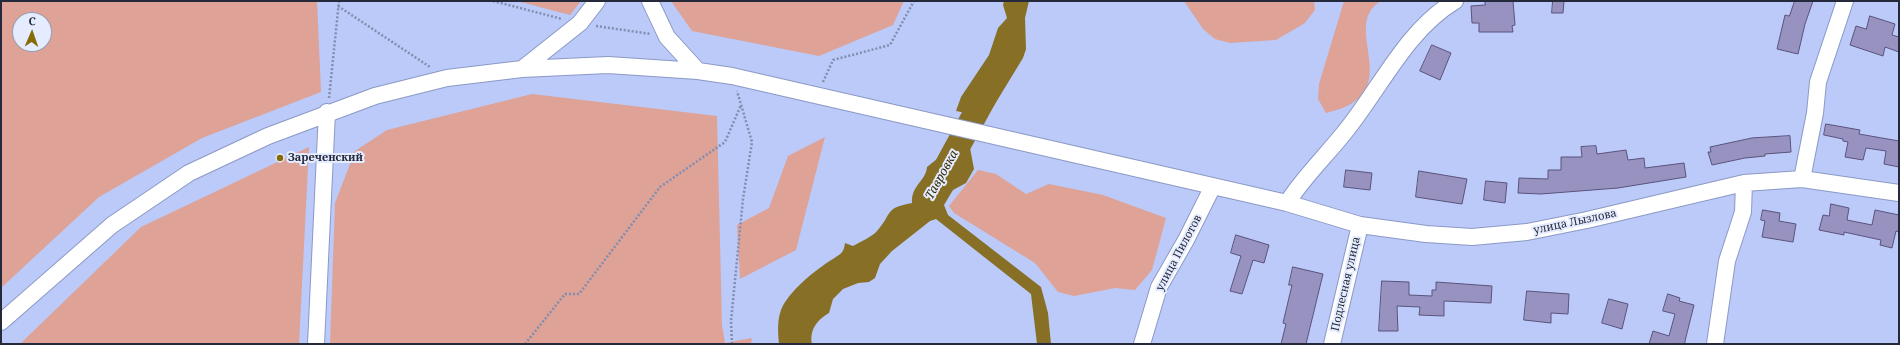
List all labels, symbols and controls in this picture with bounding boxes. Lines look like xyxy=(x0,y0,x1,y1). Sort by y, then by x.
north arrow xyxy=(12,12,52,52)
text: С xyxy=(29,13,36,28)
water label: Тавровка xyxy=(923,148,961,202)
place label: Зареченский xyxy=(288,151,363,165)
marker: Зареченский xyxy=(275,153,285,163)
street label: улица Лызлова xyxy=(1532,207,1618,237)
street label: улица Пилотов xyxy=(1153,213,1205,293)
street label: Подлесная улица xyxy=(1329,235,1363,333)

